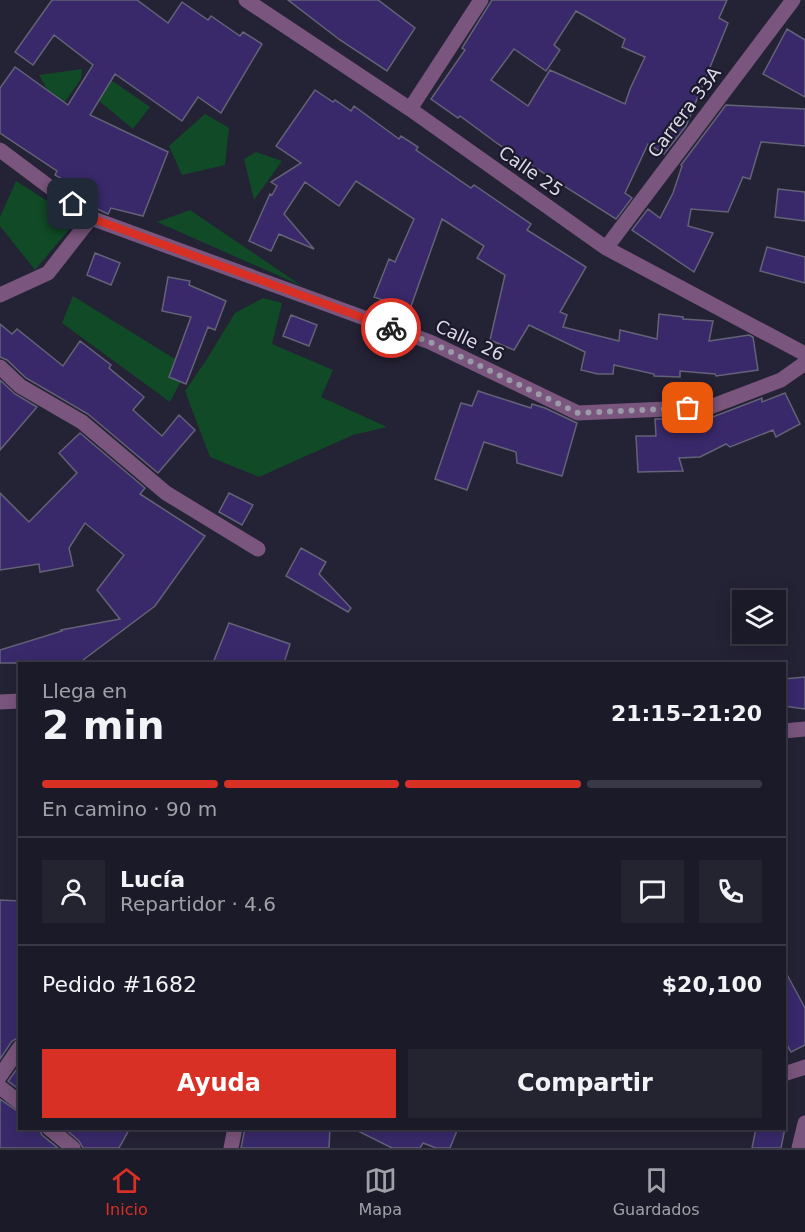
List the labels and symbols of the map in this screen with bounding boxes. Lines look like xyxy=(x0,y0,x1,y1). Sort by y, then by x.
street label: Carrera 33A xyxy=(643,62,725,162)
street label: Calle 25 xyxy=(495,141,567,201)
pin xyxy=(47,178,98,229)
courier xyxy=(361,298,421,358)
street label: Calle 26 xyxy=(432,315,508,365)
pin xyxy=(662,382,713,433)

